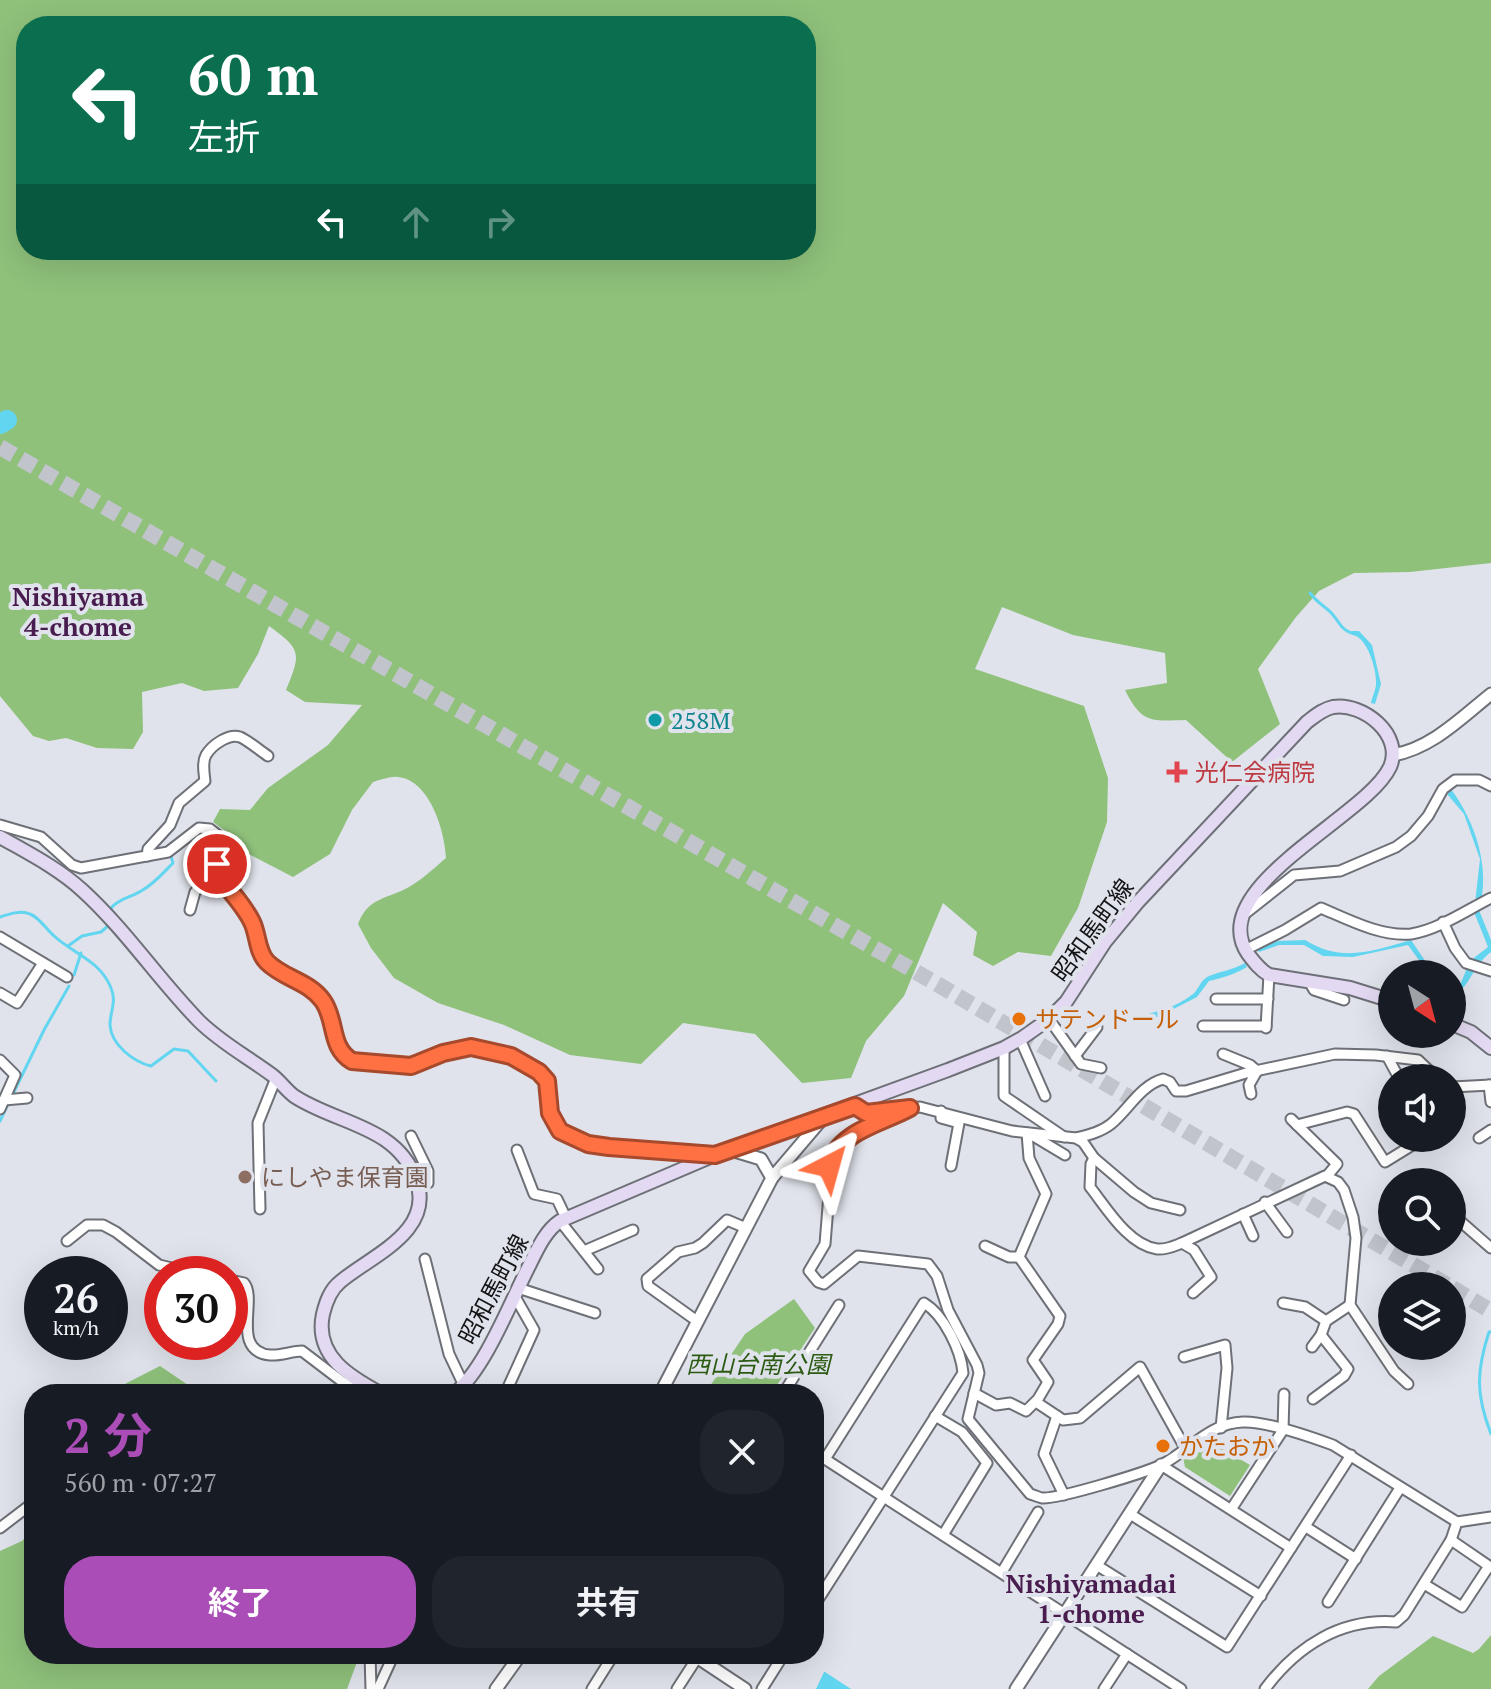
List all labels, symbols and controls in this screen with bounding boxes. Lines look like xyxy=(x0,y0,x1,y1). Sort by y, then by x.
text: 60 m xyxy=(188,37,318,111)
icon: left xyxy=(56,48,160,152)
text: 左折 xyxy=(188,113,260,160)
icon: left xyxy=(310,200,354,244)
icon: ahead xyxy=(394,200,438,244)
icon: right xyxy=(478,200,522,244)
district label: Nishiyama 4-chome xyxy=(12,579,145,643)
place label: 258M xyxy=(671,704,730,736)
marker: 258M xyxy=(646,711,664,729)
place label: 光仁会病院 xyxy=(1195,756,1315,788)
marker: 光仁会病院 xyxy=(1166,761,1188,783)
pin xyxy=(183,830,251,898)
icon: arrive xyxy=(195,842,239,886)
street label: 昭和馬町線 xyxy=(1044,872,1140,988)
north arrow xyxy=(1378,960,1466,1048)
map controls xyxy=(1378,960,1466,1360)
place label: サテンドール xyxy=(1035,1003,1179,1035)
marker: サテンドール xyxy=(1010,1010,1028,1028)
button: sound xyxy=(1378,1064,1466,1152)
position arrow xyxy=(787,1124,871,1208)
place label: にしやま保育園 xyxy=(261,1161,429,1193)
marker: にしやま保育園 xyxy=(236,1168,254,1186)
button: search xyxy=(1378,1168,1466,1256)
street label: 昭和馬町線 xyxy=(451,1229,535,1349)
speed limit sign: 30 xyxy=(144,1256,248,1360)
text: 26 xyxy=(53,1271,99,1324)
button: layers xyxy=(1378,1272,1466,1360)
text: km/h xyxy=(53,1314,99,1341)
park label: 西山台南公園 xyxy=(686,1348,833,1380)
text: 2 分 xyxy=(64,1403,152,1467)
button: close xyxy=(700,1410,784,1494)
place label: かたおか xyxy=(1179,1430,1275,1462)
marker: かたおか xyxy=(1154,1437,1172,1455)
text: 560 m · 07:27 xyxy=(64,1465,217,1499)
button: 終了 xyxy=(64,1556,416,1648)
button: 共有 xyxy=(432,1556,784,1648)
district label: Nishiyamadai 1-chome xyxy=(1006,1566,1176,1630)

